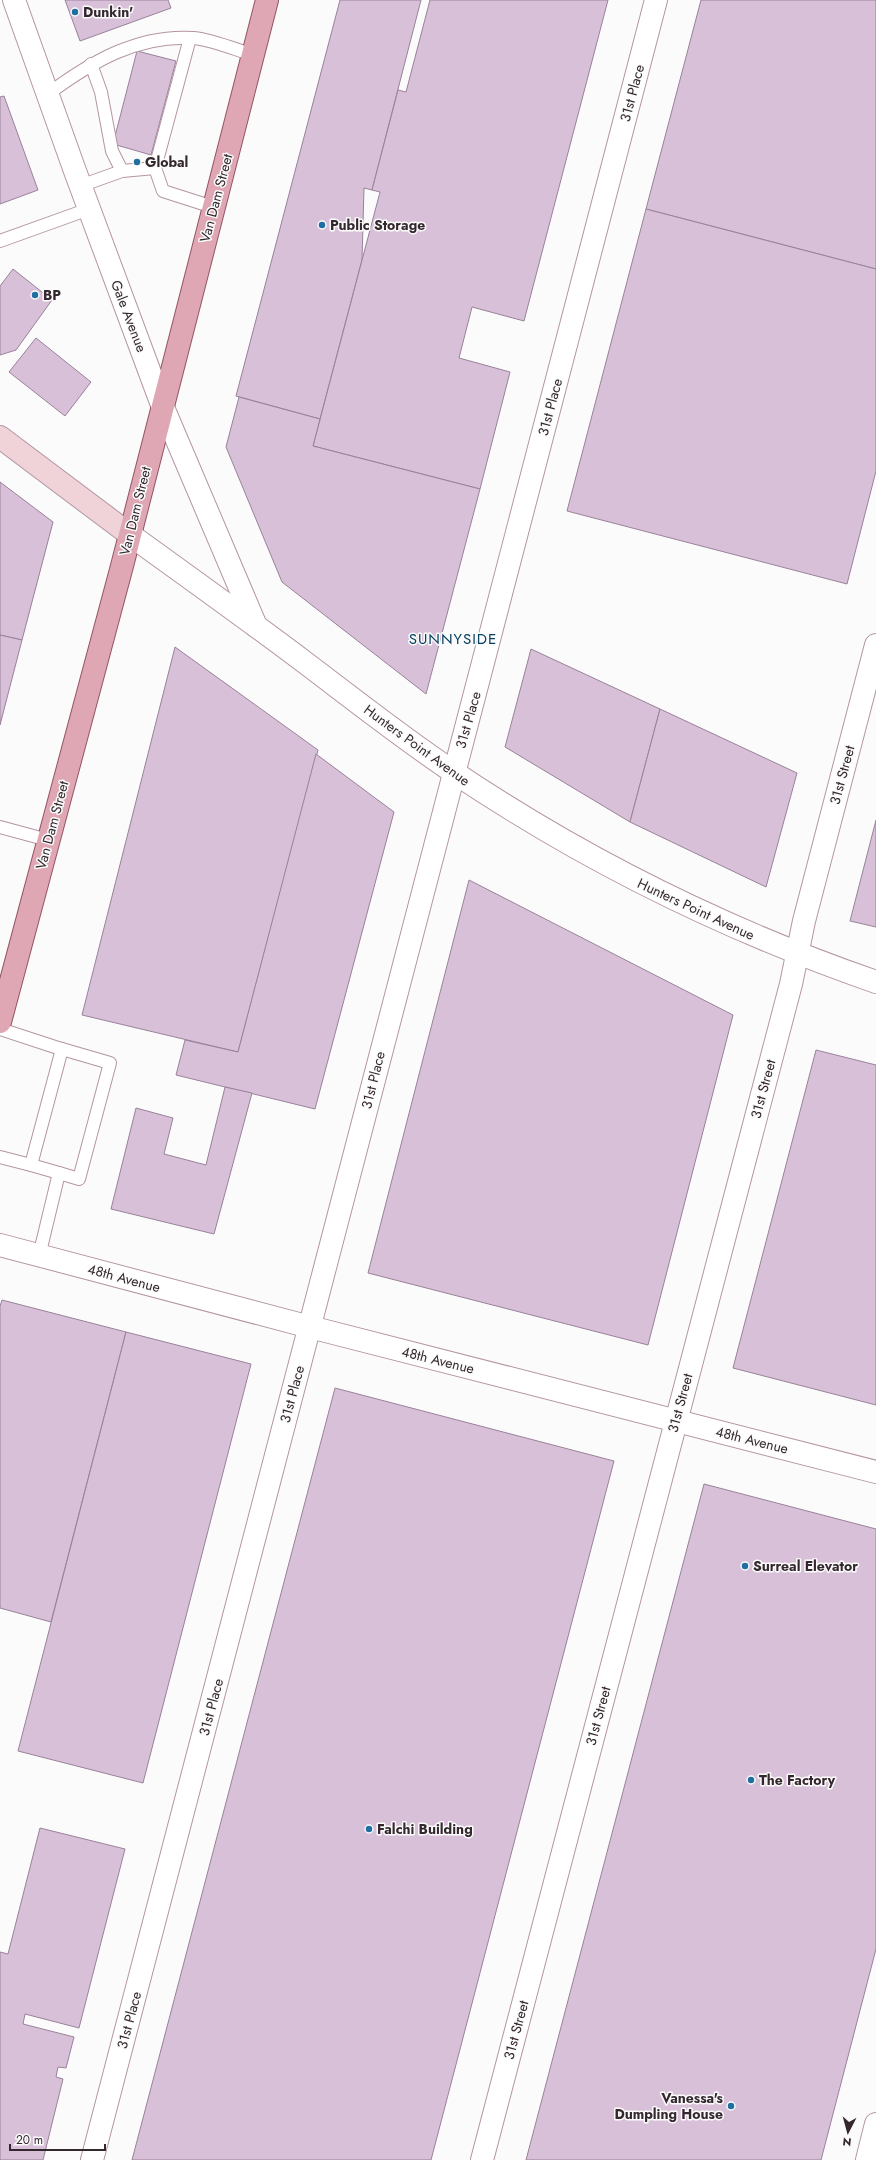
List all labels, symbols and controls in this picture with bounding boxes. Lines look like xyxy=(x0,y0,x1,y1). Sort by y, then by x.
place label: Dunkin' xyxy=(83,2,133,22)
marker: Dunkin' xyxy=(70,7,80,17)
street label: 31st Place xyxy=(615,62,649,124)
street label: Van Dam Street xyxy=(195,151,238,244)
place label: Global xyxy=(145,152,188,172)
marker: Global xyxy=(132,157,142,167)
place label: Public Storage xyxy=(330,215,425,235)
marker: Public Storage xyxy=(317,220,327,230)
street label: Gale Avenue xyxy=(106,277,152,355)
place label: BP xyxy=(43,285,61,305)
marker: BP xyxy=(30,290,40,300)
street label: 31st Place xyxy=(533,376,567,438)
street label: Van Dam Street xyxy=(114,464,156,558)
district label: SUNNYSIDE xyxy=(409,628,497,650)
street label: 31st Place xyxy=(450,689,486,751)
street label: Hunters Point Avenue xyxy=(360,700,474,790)
street label: 31st Street xyxy=(825,743,860,807)
street label: Van Dam Street xyxy=(31,778,74,871)
street label: Hunters Point Avenue xyxy=(634,873,758,945)
street label: 31st Place xyxy=(356,1049,390,1111)
street label: 31st Street xyxy=(746,1057,781,1121)
street label: 48th Avenue xyxy=(86,1259,162,1297)
street label: 48th Avenue xyxy=(400,1341,476,1379)
street label: 31st Place xyxy=(275,1363,309,1425)
street label: 31st Street xyxy=(663,1371,698,1435)
street label: 48th Avenue xyxy=(714,1421,790,1459)
place label: Surreal Elevator xyxy=(753,1556,858,1576)
marker: Surreal Elevator xyxy=(740,1561,750,1571)
street label: 31st Place xyxy=(194,1676,228,1738)
street label: 31st Street xyxy=(581,1684,616,1748)
place label: The Factory xyxy=(759,1770,836,1790)
marker: The Factory xyxy=(746,1775,756,1785)
place label: Falchi Building xyxy=(377,1819,473,1839)
marker: Falchi Building xyxy=(364,1824,374,1834)
street label: 31st Place xyxy=(112,1989,146,2051)
street label: 31st Street xyxy=(499,1998,534,2062)
place label: Vanessa's Dumpling House xyxy=(614,2088,724,2124)
marker: Vanessa's Dumpling House xyxy=(726,2101,736,2111)
north arrow xyxy=(828,2112,868,2152)
scale bar xyxy=(10,2126,105,2152)
text: 20 m xyxy=(16,2131,43,2149)
text: N xyxy=(842,2134,852,2150)

